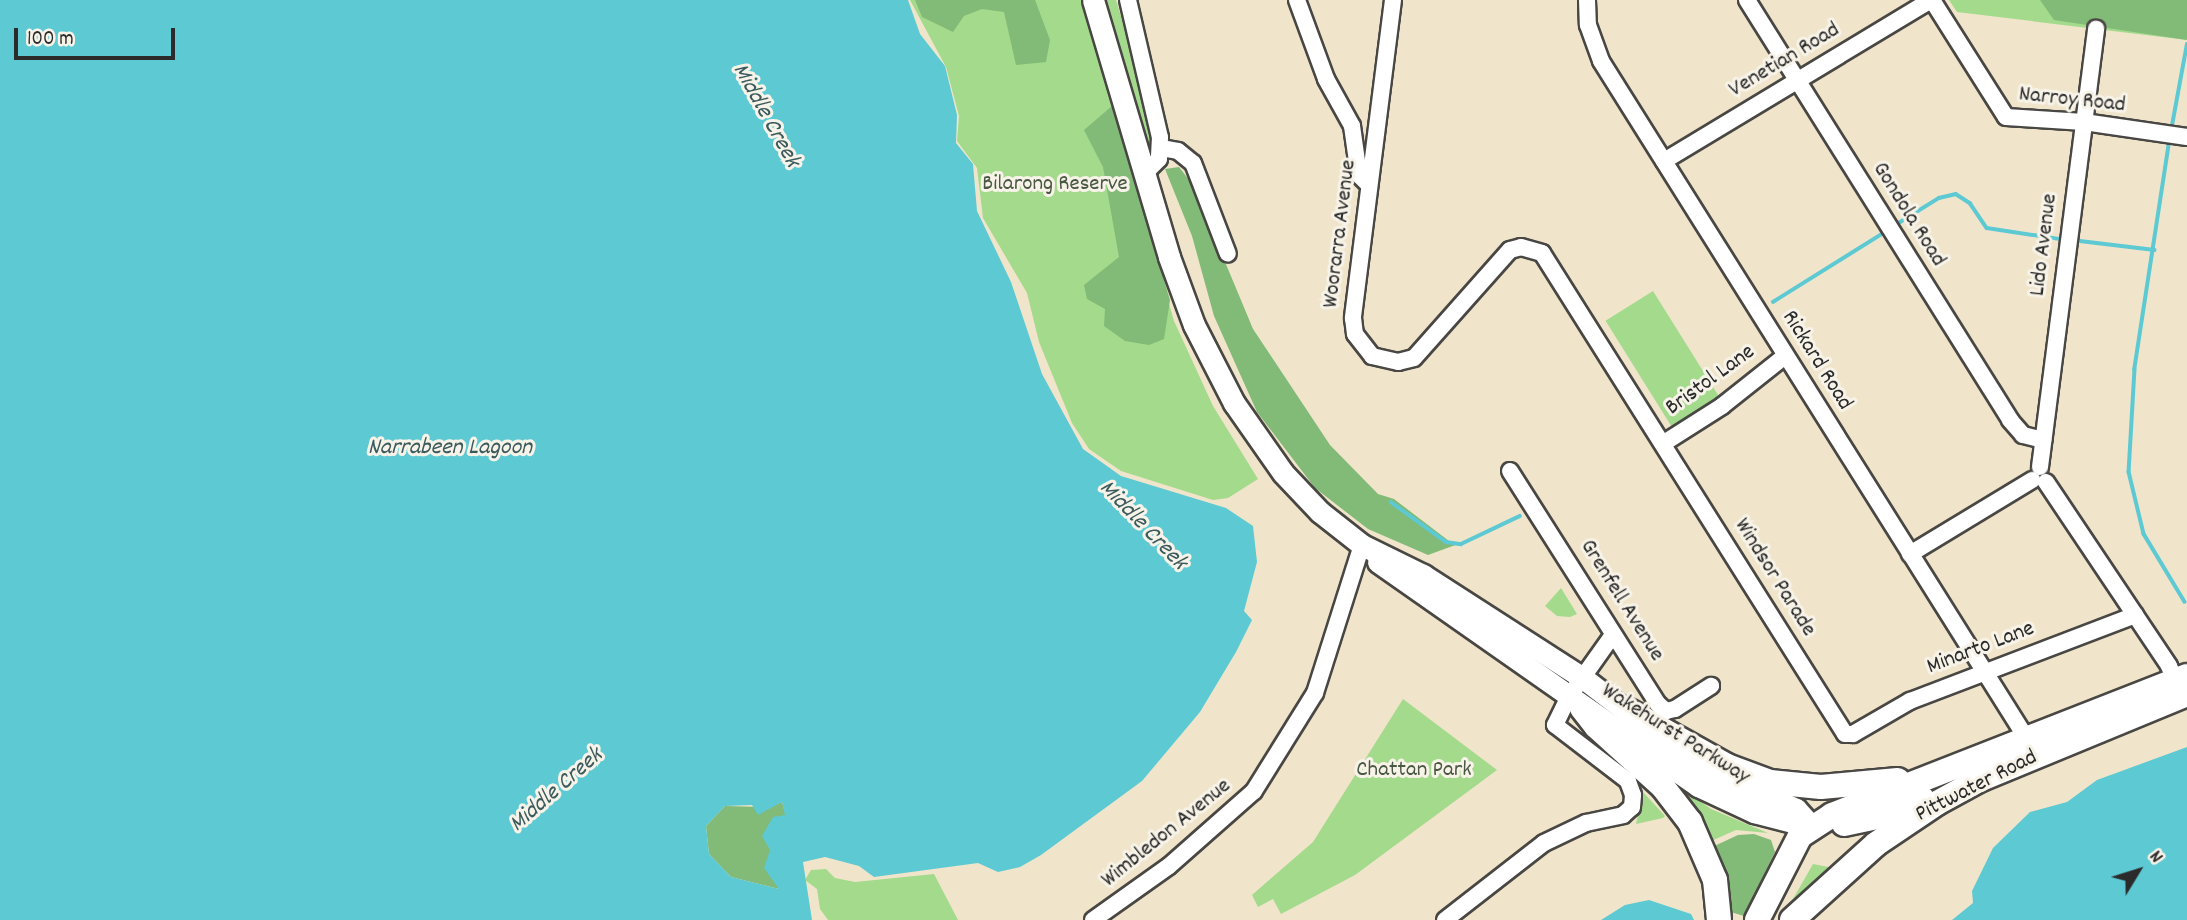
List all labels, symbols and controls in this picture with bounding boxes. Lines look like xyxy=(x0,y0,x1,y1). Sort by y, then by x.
scale bar xyxy=(18,14,178,58)
street label: Venetian Road xyxy=(1725,17,1845,105)
text: 100 m xyxy=(27,25,74,55)
water label: Middle Creek xyxy=(725,59,805,173)
street label: Narroy Road xyxy=(2017,82,2127,120)
street label: Woorarra Avenue xyxy=(1318,158,1364,310)
street label: Gondola Road xyxy=(1865,158,1951,272)
park label: Bilarong Reserve xyxy=(982,171,1128,199)
street label: Lido Avenue xyxy=(2025,192,2065,298)
street label: Rickard Road xyxy=(1774,306,1858,416)
street label: Bristol Lane xyxy=(1661,339,1761,423)
water label: Narrabeen Lagoon xyxy=(368,435,532,463)
water label: Middle Creek xyxy=(1092,475,1192,577)
street label: Windsor Parade xyxy=(1727,514,1821,642)
street label: Grenfell Avenue xyxy=(1573,535,1669,667)
street label: Minarto Lane xyxy=(1924,616,2038,682)
street label: Wakehurst Parkway xyxy=(1596,678,1754,792)
water label: Middle Creek xyxy=(504,743,610,839)
street label: Pittwater Road xyxy=(1912,745,2042,829)
park label: Chattan Park xyxy=(1356,757,1472,785)
street label: Wimbledon Avenue xyxy=(1097,773,1237,895)
north arrow xyxy=(2103,836,2173,906)
text: N xyxy=(2141,846,2168,870)

